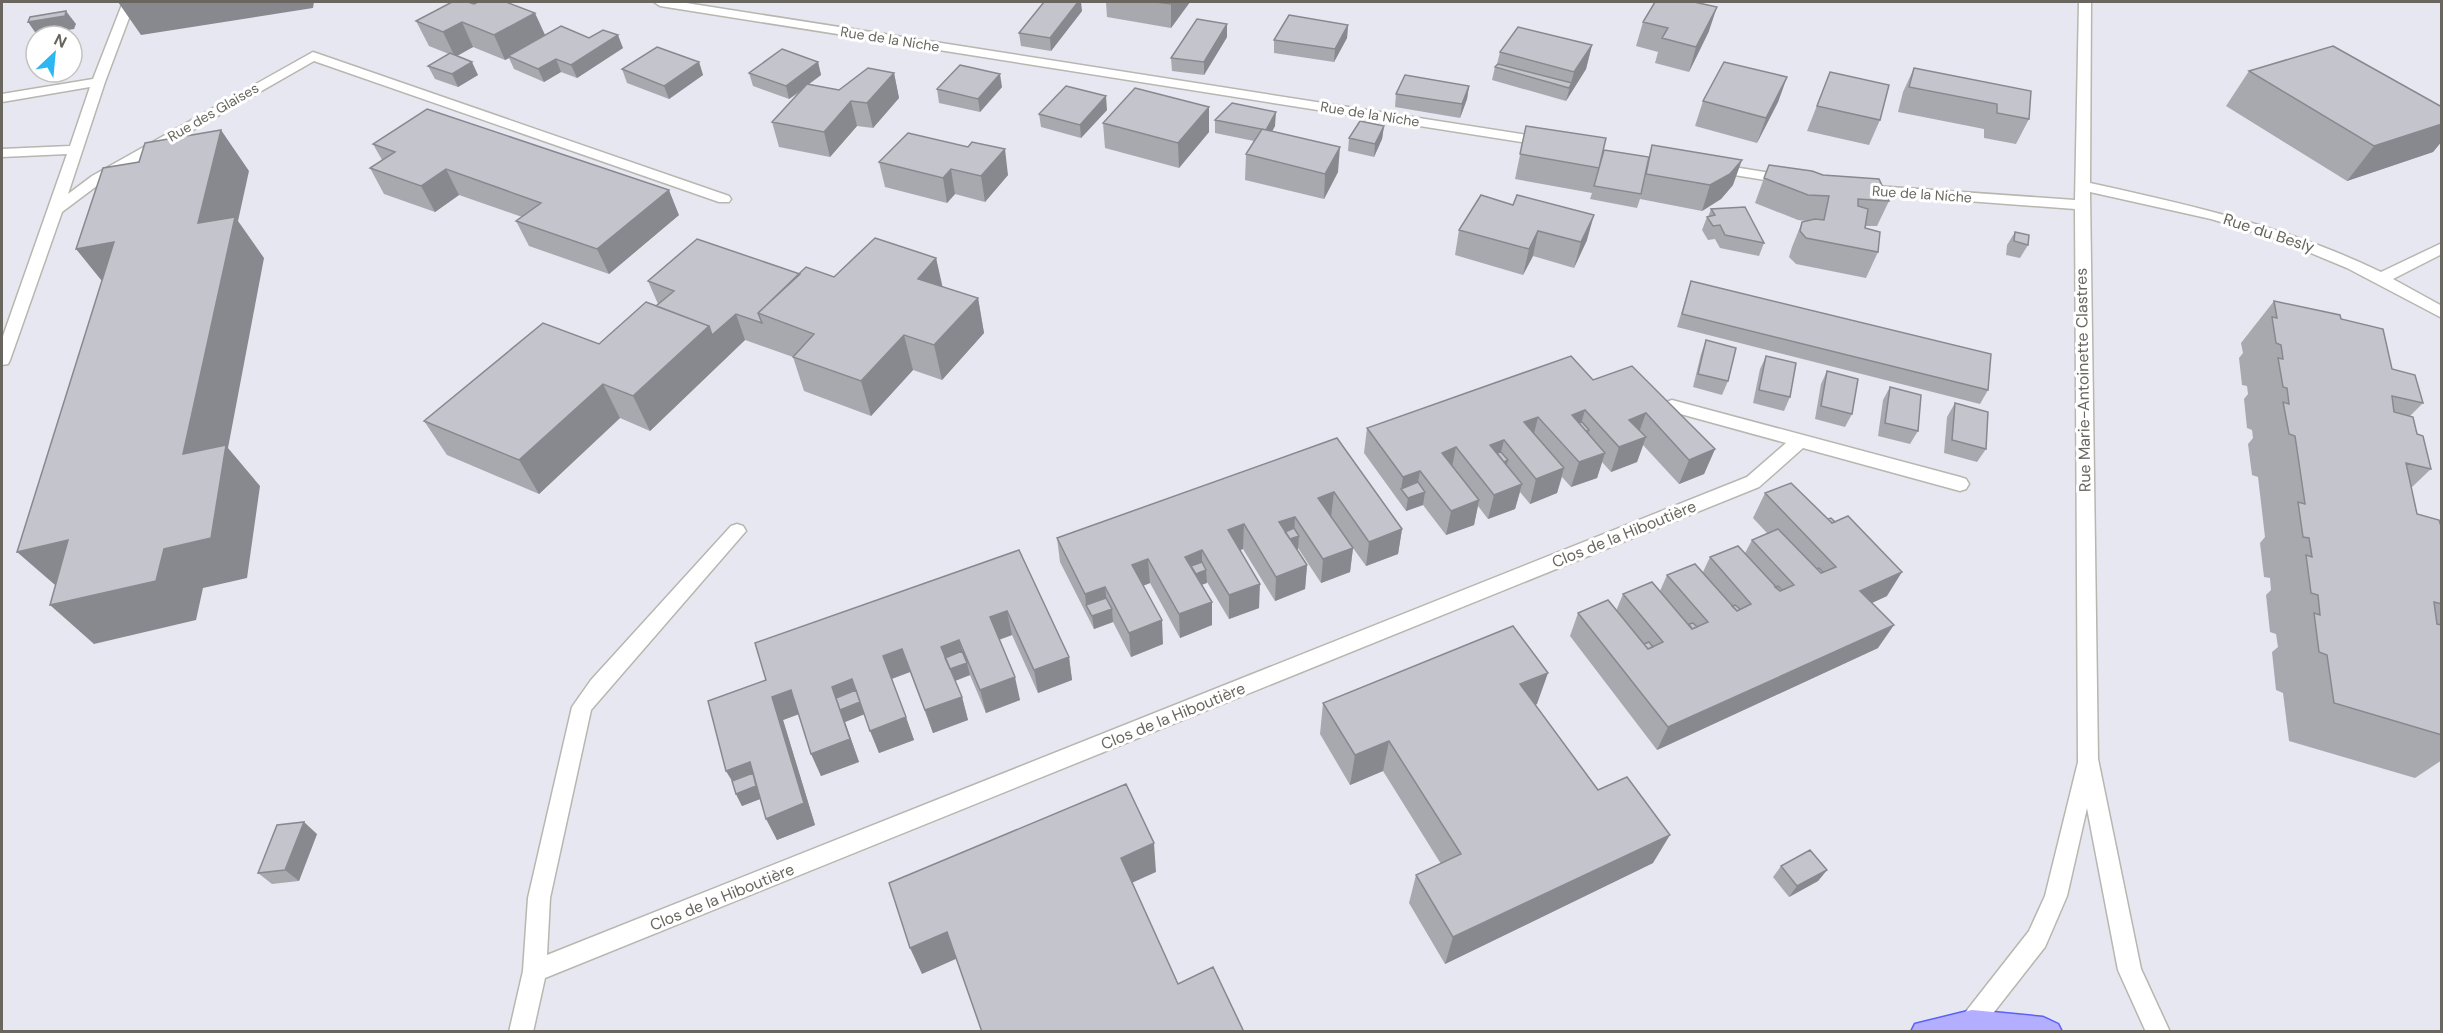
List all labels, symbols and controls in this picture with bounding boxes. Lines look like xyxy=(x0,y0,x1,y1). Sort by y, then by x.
street label: Rue de la Niche xyxy=(839,22,941,56)
north arrow xyxy=(24,24,84,84)
text: N xyxy=(51,29,70,53)
street label: Rue des Glaises xyxy=(164,79,262,145)
street label: Rue de la Niche xyxy=(1319,97,1421,131)
street label: Rue de la Niche xyxy=(1872,182,1973,206)
street label: Rue du Besly xyxy=(2221,208,2317,258)
street label: Rue Marie-Antoinette Clastres xyxy=(2071,268,2095,492)
street label: Clos de la Hiboutière xyxy=(1549,495,1699,573)
street label: Clos de la Hiboutière xyxy=(1098,677,1248,755)
street label: Clos de la Hiboutière xyxy=(647,858,797,936)

